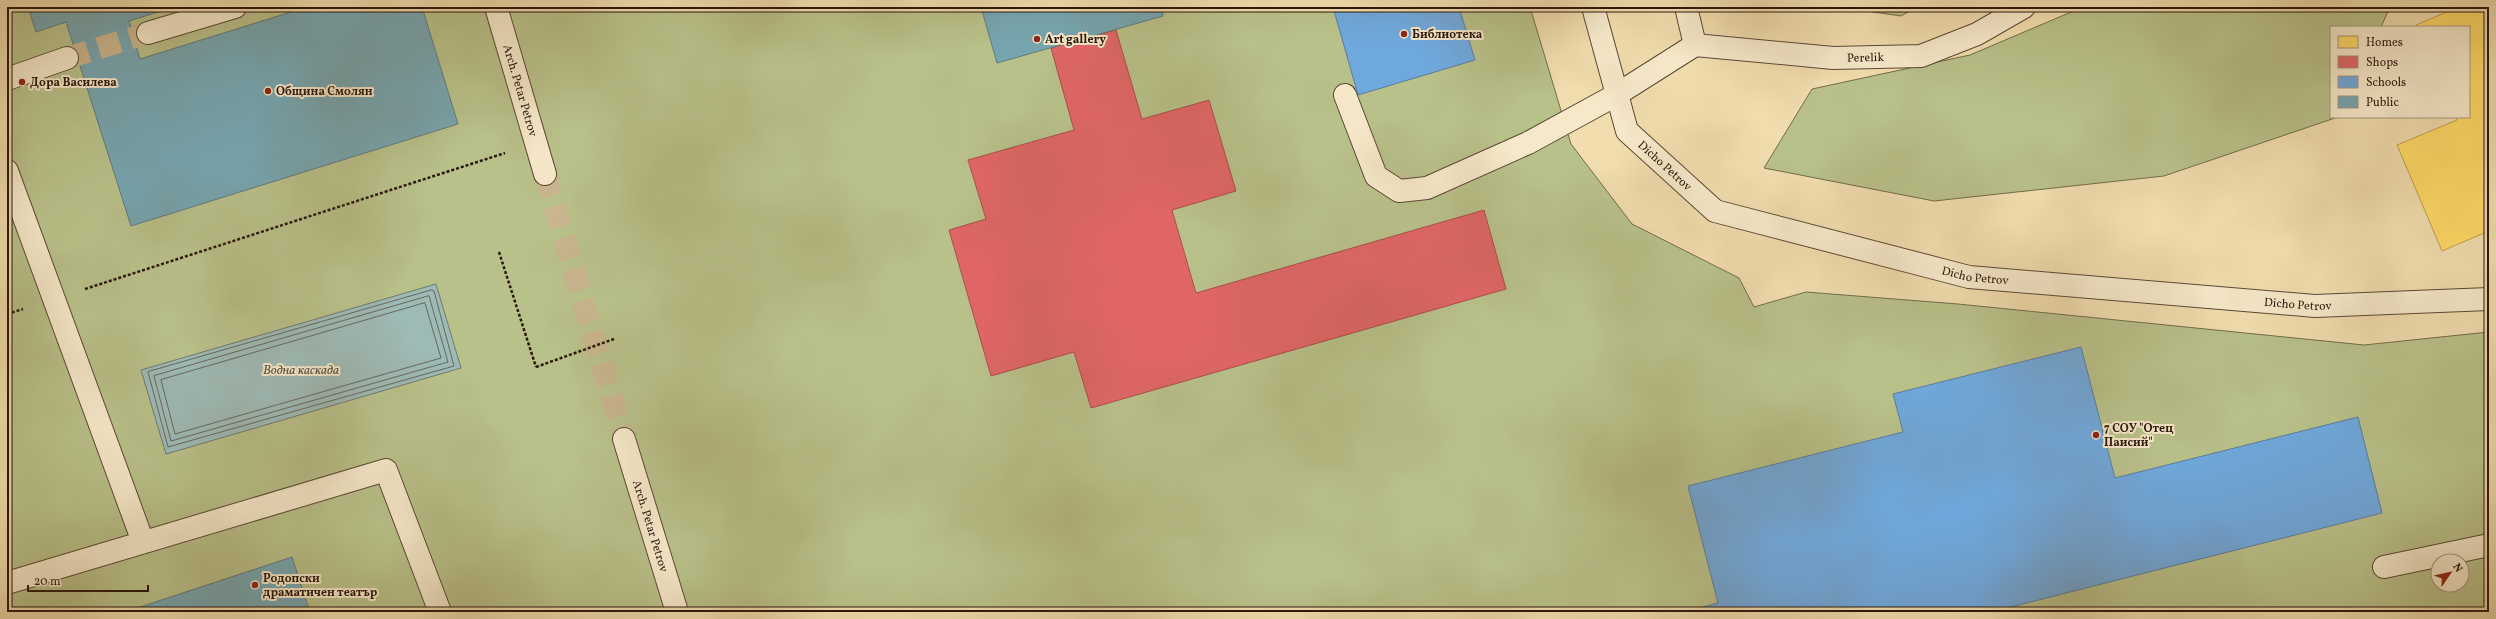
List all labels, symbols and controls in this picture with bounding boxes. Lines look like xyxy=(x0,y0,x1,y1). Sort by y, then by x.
legend xyxy=(2330,26,2470,118)
place label: Библиотека xyxy=(1412,27,1483,43)
marker: Библиотека xyxy=(1399,29,1409,39)
place label: Art gallery xyxy=(1045,32,1106,48)
marker: Art gallery xyxy=(1032,34,1042,44)
text: Homes xyxy=(2366,35,2403,51)
street label: Arch. Petar Petrov xyxy=(498,43,541,139)
street label: Perelik xyxy=(1847,50,1885,67)
text: Shops xyxy=(2366,55,2398,71)
place label: Дора Василева xyxy=(30,75,117,91)
text: Schools xyxy=(2366,75,2406,91)
marker: Дора Василева xyxy=(17,77,27,87)
place label: Община Смолян xyxy=(276,84,373,100)
marker: Община Смолян xyxy=(263,86,273,96)
text: Public xyxy=(2366,95,2399,111)
street label: Dicho Petrov xyxy=(1634,138,1695,195)
street label: Dicho Petrov xyxy=(1940,263,2010,289)
street label: Dicho Petrov xyxy=(2263,295,2333,315)
water label: Водна каскада xyxy=(263,362,339,380)
place label: 7 СОУ "Отец Паисий" xyxy=(2104,421,2173,451)
marker: 7 СОУ "Отец Паисий" xyxy=(2091,430,2101,440)
street label: Arch. Petar Petrov xyxy=(628,478,672,575)
north arrow xyxy=(2430,553,2470,593)
text: N xyxy=(2449,561,2466,576)
scale bar xyxy=(28,567,148,593)
place label: Родопски драматичен театър xyxy=(263,571,378,601)
text: 20 m xyxy=(34,574,61,590)
marker: Родопски драматичен театър xyxy=(250,580,260,590)

